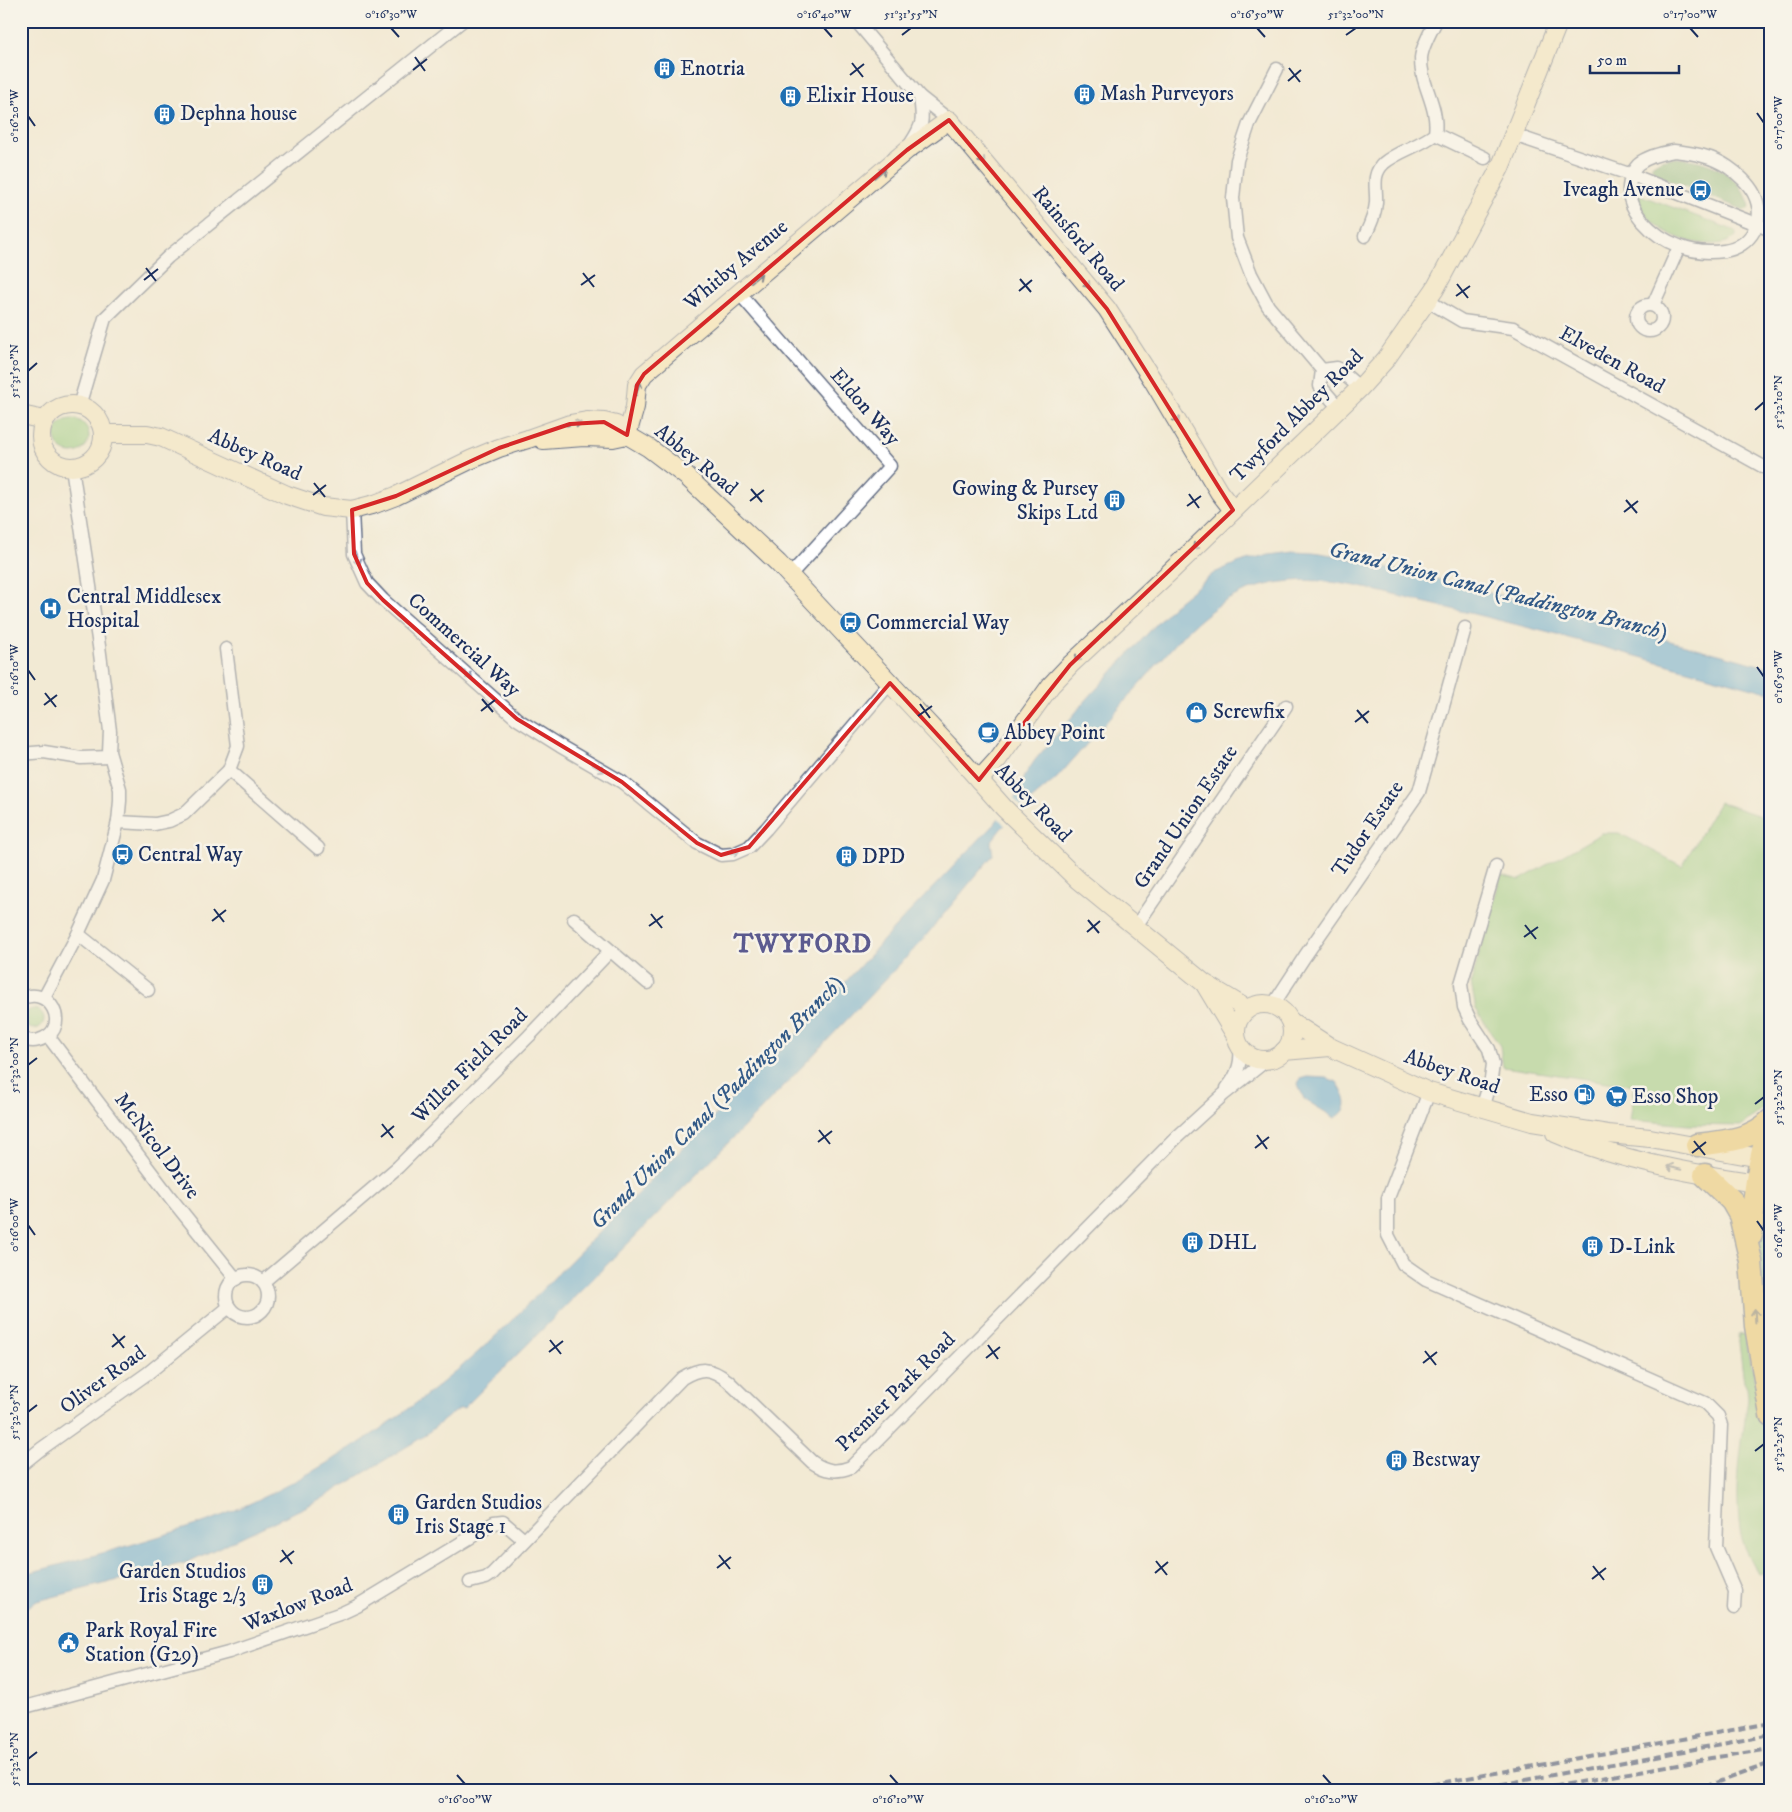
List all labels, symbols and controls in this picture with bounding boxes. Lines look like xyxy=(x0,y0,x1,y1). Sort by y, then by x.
text: 0°16'30"W xyxy=(365,7,418,22)
text: 0°16'40"W xyxy=(797,7,852,22)
text: 51°31'55"N xyxy=(884,7,938,22)
text: 0°16'50"W xyxy=(1230,7,1285,22)
text: 51°32'00"N xyxy=(1328,7,1384,22)
text: 0°17'00"W xyxy=(1663,7,1718,22)
scale bar xyxy=(1590,42,1678,74)
text: 50 m xyxy=(1597,51,1627,70)
place label: Enotria xyxy=(680,56,745,82)
building icon: Enotria xyxy=(652,57,676,81)
place label: Mash Purveyors xyxy=(1100,81,1234,107)
building icon: Mash Purveyors xyxy=(1072,82,1096,106)
place label: Elixir House xyxy=(806,83,914,109)
building icon: Elixir House xyxy=(778,84,802,108)
text: 0°16'20"W xyxy=(7,88,22,143)
text: 0°17'00"W xyxy=(1771,95,1786,150)
place label: Dephna house xyxy=(180,101,297,127)
building icon: Dephna house xyxy=(152,102,176,126)
one-way arrow xyxy=(975,151,986,164)
one-way arrow xyxy=(873,167,886,179)
place label: Iveagh Avenue xyxy=(1563,177,1684,203)
bus stop icon: Iveagh Avenue xyxy=(1688,178,1712,202)
street label: Rainsford Road xyxy=(1027,181,1130,297)
street label: Whitby Avenue xyxy=(678,214,794,317)
one-way arrow xyxy=(749,273,762,284)
one-way arrow xyxy=(1079,275,1090,288)
street label: Elveden Road xyxy=(1555,320,1670,400)
text: 51°31'50"N xyxy=(7,344,22,398)
street label: Twyford Abbey Road xyxy=(1225,344,1369,488)
street label: Eldon Way xyxy=(824,363,906,452)
text: 51°32'10"N xyxy=(1771,375,1786,429)
one-way arrow xyxy=(634,380,644,396)
one-way arrow xyxy=(1170,410,1180,424)
one-way arrow xyxy=(565,418,581,428)
street label: Abbey Road xyxy=(649,419,743,502)
street label: Abbey Road xyxy=(204,423,306,487)
place label: Gowing & Pursey Skips Ltd xyxy=(952,476,1099,526)
building icon: Gowing & Pursey Skips Ltd xyxy=(1102,489,1126,513)
water label: Grand Union Canal (Paddington Branch) xyxy=(1326,536,1670,646)
one-way arrow xyxy=(1192,538,1204,550)
one-way arrow xyxy=(353,550,362,565)
place label: Central Middlesex Hospital xyxy=(67,584,221,634)
street label: Commercial Way xyxy=(402,587,527,703)
hospital icon: Central Middlesex Hospital xyxy=(39,597,63,621)
place label: Commercial Way xyxy=(866,610,1010,636)
bus stop icon: Commercial Way xyxy=(838,611,862,635)
text: 0°16'10"W xyxy=(7,643,22,696)
text: 0°16'50"W xyxy=(1771,649,1786,704)
one-way arrow xyxy=(1073,650,1086,662)
one-way arrow xyxy=(460,668,473,680)
place label: Screwfix xyxy=(1213,699,1285,725)
shop icon: Screwfix xyxy=(1185,700,1209,724)
place label: Abbey Point xyxy=(1004,720,1105,746)
cafe icon: Abbey Point xyxy=(976,721,1000,745)
street label: Grand Union Estate xyxy=(1128,740,1244,894)
street label: Abbey Road xyxy=(989,758,1077,848)
one-way arrow xyxy=(591,764,605,774)
street label: Tudor Estate xyxy=(1326,776,1410,882)
place label: Central Way xyxy=(138,842,244,868)
bus stop icon: Central Way xyxy=(110,843,134,867)
place label: DPD xyxy=(862,844,905,870)
building icon: DPD xyxy=(834,845,858,869)
one-way arrow xyxy=(724,848,740,857)
district label: TWYFORD xyxy=(733,928,872,961)
water label: Grand Union Canal (Paddington Branch) xyxy=(585,971,849,1235)
street label: Willen Field Road xyxy=(406,1002,534,1130)
text: 51°32'00"N xyxy=(7,1037,22,1093)
street label: Abbey Road xyxy=(1401,1043,1504,1101)
text: 51°32'20"N xyxy=(1771,1069,1786,1125)
place label: Esso xyxy=(1529,1082,1568,1108)
fuel station icon: Esso xyxy=(1572,1083,1596,1107)
place label: Esso Shop xyxy=(1632,1084,1718,1110)
supermarket icon: Esso Shop xyxy=(1604,1085,1628,1109)
street label: McNicol Drive xyxy=(109,1088,206,1205)
one-way arrow xyxy=(1667,1163,1683,1172)
text: 0°16'00"W xyxy=(7,1197,22,1252)
text: 0°16'40"W xyxy=(1771,1203,1786,1258)
place label: DHL xyxy=(1208,1230,1256,1256)
building icon: DHL xyxy=(1180,1231,1204,1255)
place label: D-Link xyxy=(1609,1234,1676,1260)
building icon: D-Link xyxy=(1581,1235,1605,1259)
one-way arrow xyxy=(1750,1308,1760,1324)
street label: Premier Park Road xyxy=(831,1327,961,1457)
street label: Oliver Road xyxy=(55,1340,152,1420)
text: 51°32'05"N xyxy=(7,1384,22,1440)
text: 51°32'25"N xyxy=(1771,1416,1786,1472)
place label: Bestway xyxy=(1412,1447,1481,1473)
building icon: Bestway xyxy=(1384,1448,1408,1472)
place label: Garden Studios Iris Stage 1 xyxy=(415,1490,542,1540)
building icon: Garden Studios Iris Stage 1 xyxy=(387,1503,411,1527)
place label: Garden Studios Iris Stage 2/3 xyxy=(119,1559,246,1609)
street label: Waxlow Road xyxy=(239,1572,357,1638)
building icon: Garden Studios Iris Stage 2/3 xyxy=(250,1572,274,1596)
place label: Park Royal Fire Station (G29) xyxy=(85,1618,218,1668)
public building icon: Park Royal Fire Station (G29) xyxy=(57,1631,81,1655)
text: 51°32'10"N xyxy=(7,1732,22,1786)
text: 0°16'00"W xyxy=(438,1792,493,1807)
text: 0°16'10"W xyxy=(872,1792,925,1807)
text: 0°16'20"W xyxy=(1304,1792,1359,1807)

